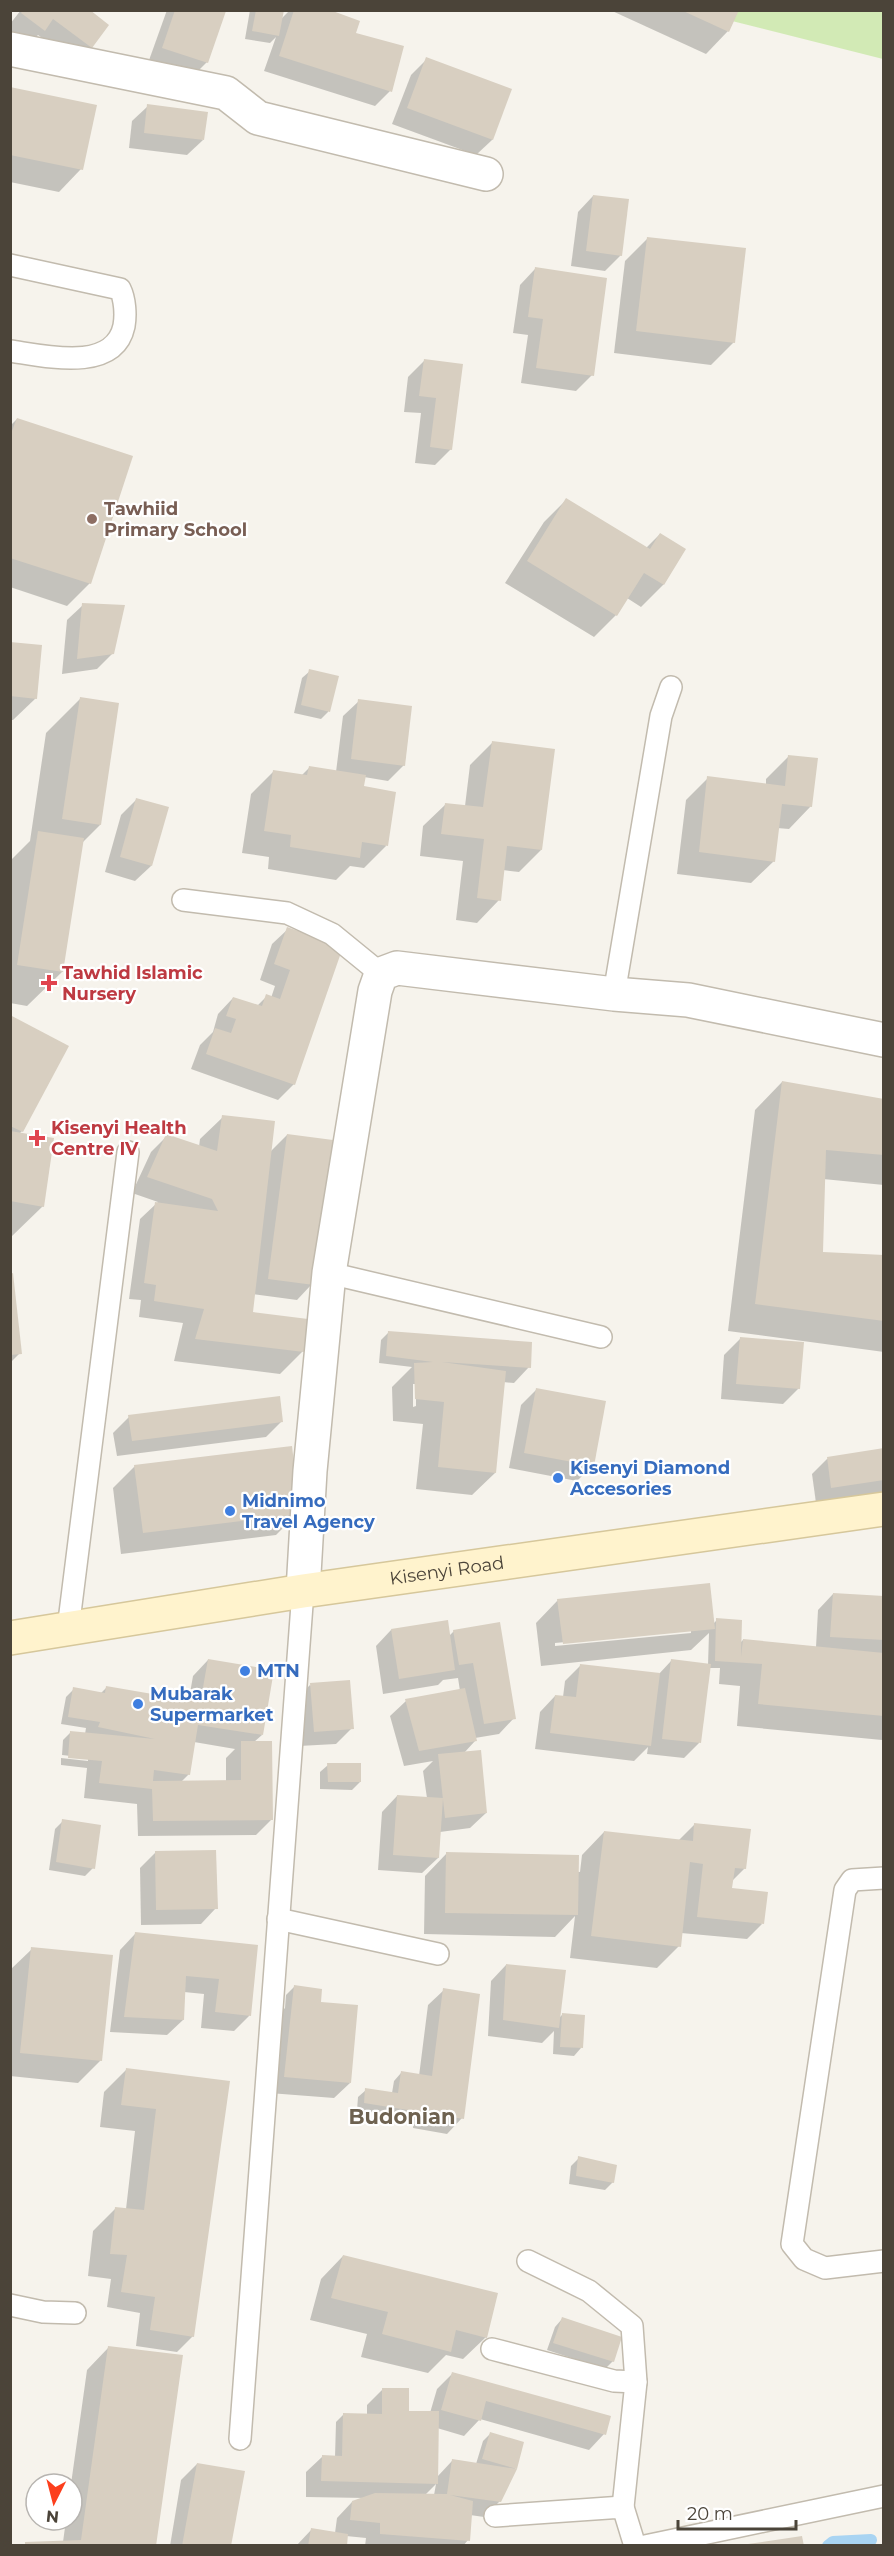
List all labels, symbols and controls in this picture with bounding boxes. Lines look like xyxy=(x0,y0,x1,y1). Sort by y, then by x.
place label: Tawhiid Primary School xyxy=(104,498,247,541)
marker: Tawhiid Primary School xyxy=(85,512,99,526)
place label: Tawhid Islamic Nursery xyxy=(62,962,203,1005)
marker: Tawhid Islamic Nursery xyxy=(40,974,58,992)
place label: Kisenyi Health Centre IV xyxy=(51,1117,187,1160)
marker: Kisenyi Health Centre IV xyxy=(28,1129,46,1147)
place label: Kisenyi Diamond Accesories xyxy=(569,1457,730,1500)
marker: Kisenyi Diamond Accesories xyxy=(551,1471,565,1485)
place label: Midnimo Travel Agency xyxy=(242,1490,375,1533)
marker: Midnimo Travel Agency xyxy=(223,1504,237,1518)
street label: Kisenyi Road xyxy=(388,1552,506,1590)
place label: MTN xyxy=(257,1660,300,1682)
marker: MTN xyxy=(238,1664,252,1678)
place label: Mubarak Supermarket xyxy=(150,1683,274,1726)
marker: Mubarak Supermarket xyxy=(131,1697,145,1711)
district label: Budonian xyxy=(348,2104,456,2129)
north arrow xyxy=(24,2472,84,2532)
scale bar xyxy=(678,2493,796,2531)
text: 20 m xyxy=(687,2503,733,2525)
text: N xyxy=(45,2506,60,2527)

